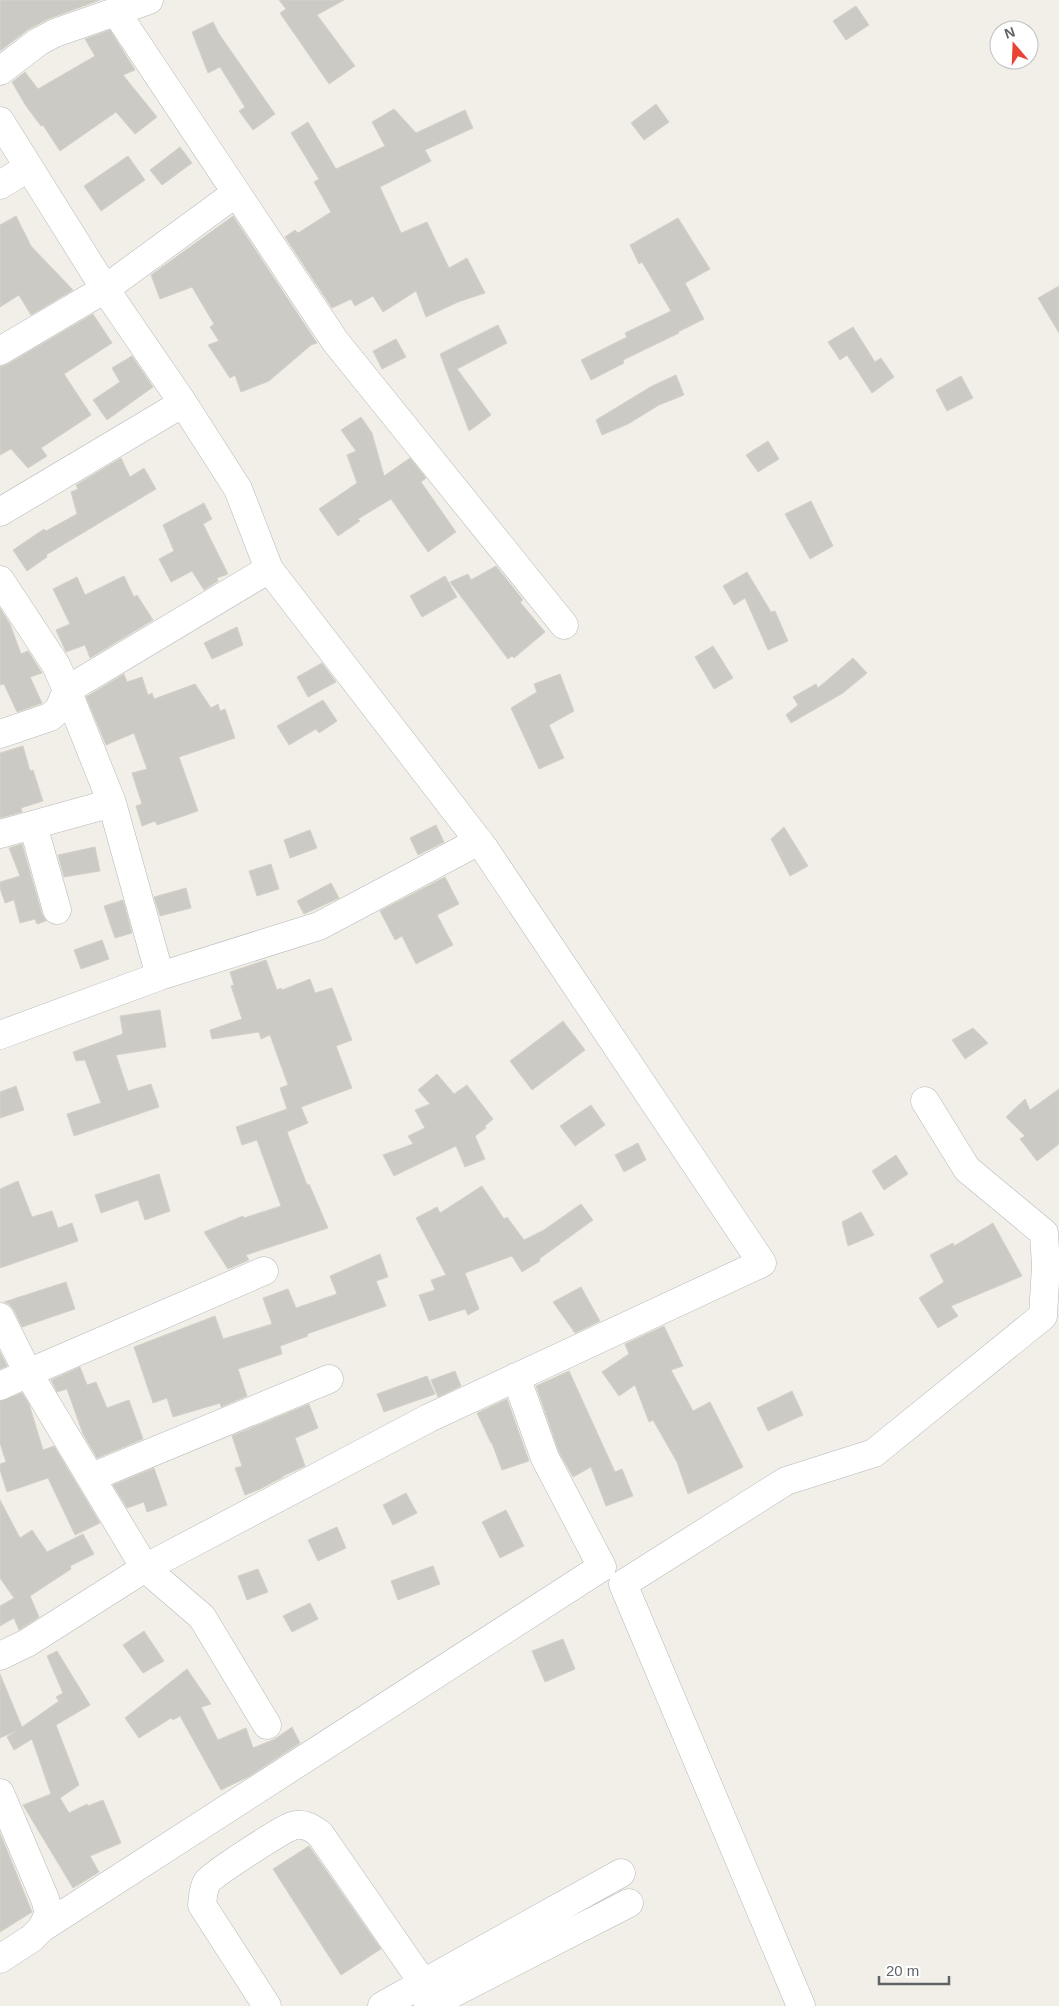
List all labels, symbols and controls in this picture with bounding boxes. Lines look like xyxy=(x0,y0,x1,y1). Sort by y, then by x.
north arrow xyxy=(989,20,1039,70)
text: N xyxy=(1002,23,1017,42)
scale bar xyxy=(879,1954,949,1986)
text: 20 m xyxy=(886,1962,919,1979)

